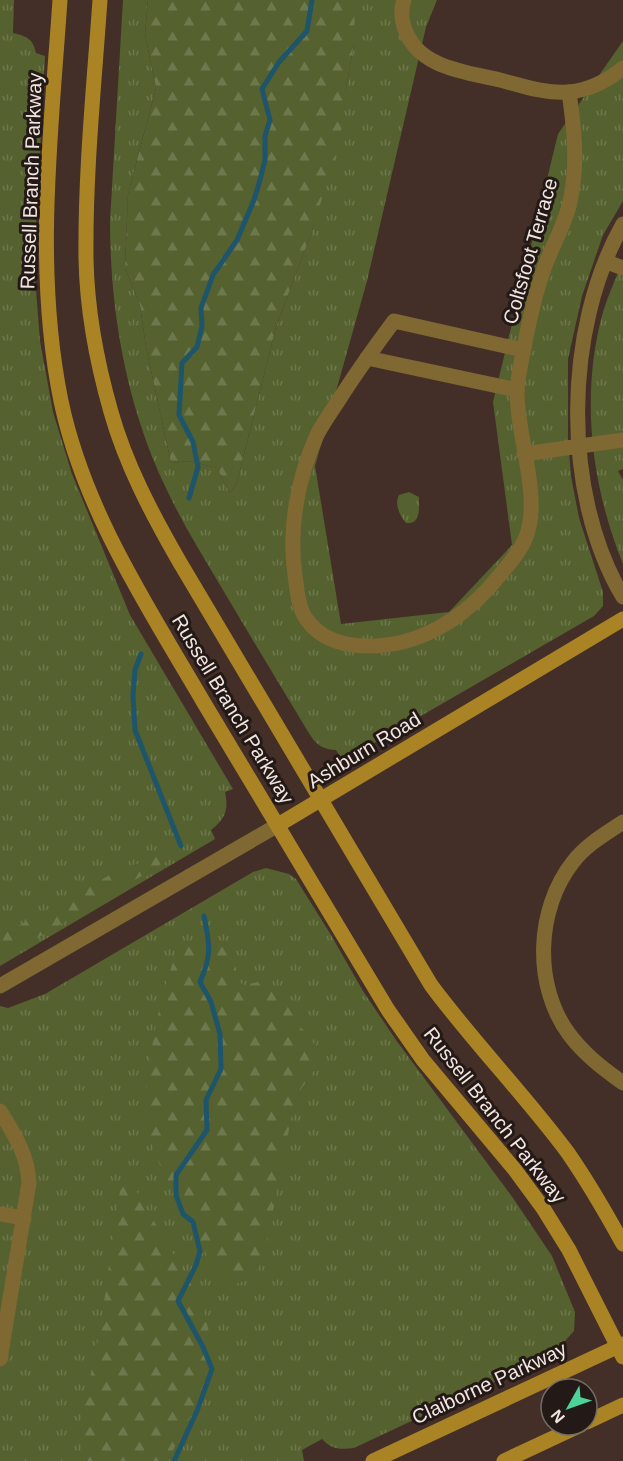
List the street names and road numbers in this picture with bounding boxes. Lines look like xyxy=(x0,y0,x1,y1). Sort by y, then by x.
street label: Russell Branch Parkway xyxy=(16,72,46,290)
street label: Coltsfoot Terrace xyxy=(499,175,561,327)
street label: Russell Branch Parkway xyxy=(168,610,298,808)
street label: Ashburn Road xyxy=(304,708,424,792)
street label: Russell Branch Parkway xyxy=(420,1023,570,1207)
street label: Claiborne Parkway xyxy=(408,1338,570,1428)

